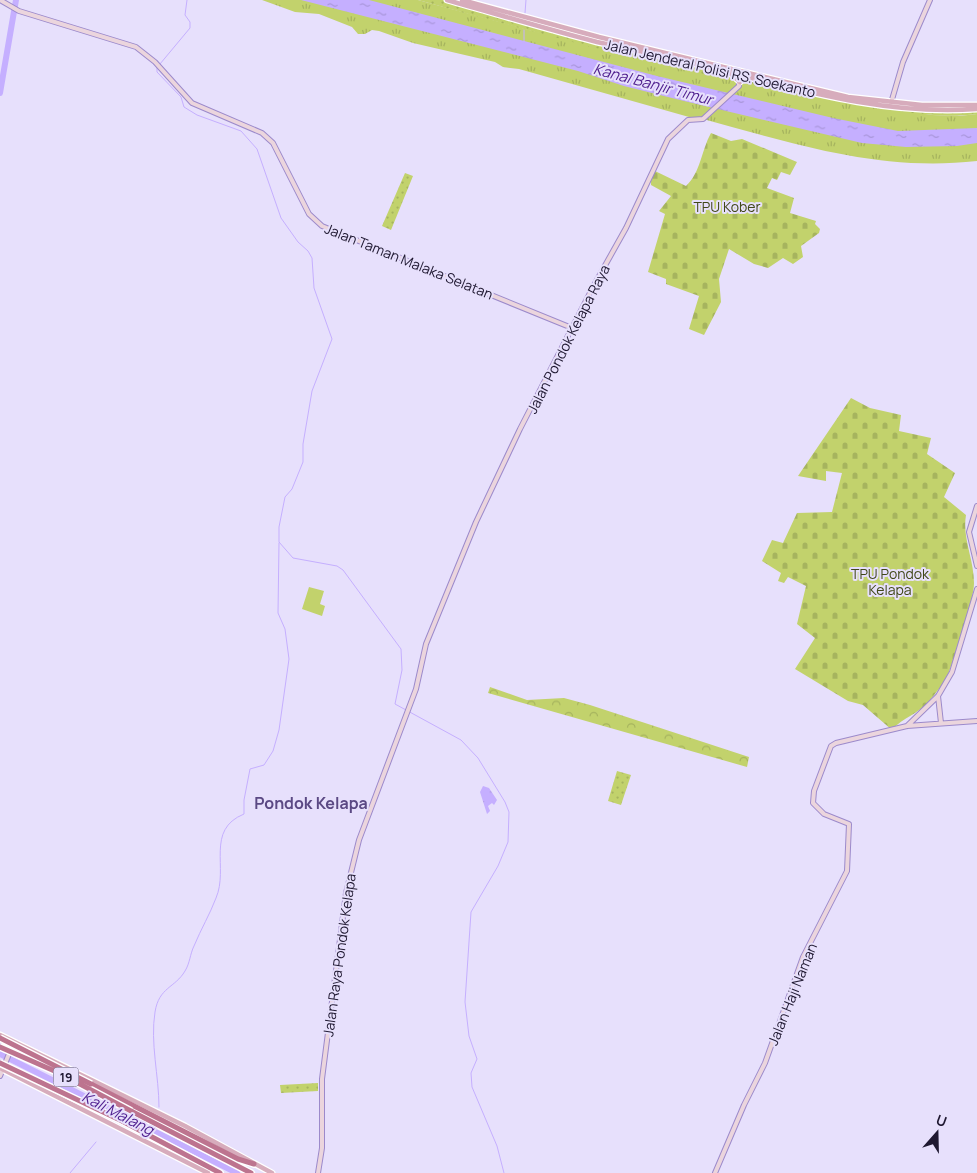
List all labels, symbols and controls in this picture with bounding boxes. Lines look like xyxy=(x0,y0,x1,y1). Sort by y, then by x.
street label: Jalan Jenderal Polisi RS. Soekanto xyxy=(603,34,817,102)
water label: Kanal Banjir Timur xyxy=(591,58,717,111)
park label: TPU Kober xyxy=(694,197,760,216)
street label: Jalan Taman Malaka Selatan xyxy=(322,218,496,304)
street label: Jalan Pondok Kelapa Raya xyxy=(522,261,614,417)
park label: TPU Pondok Kelapa xyxy=(851,564,930,599)
district label: Pondok Kelapa xyxy=(254,792,368,814)
street label: Jalan Raya Pondok Kelapa xyxy=(318,872,360,1038)
street label: Jalan Haji Naman xyxy=(763,940,821,1048)
road number: 19 xyxy=(54,1068,78,1086)
water label: Kali Malang xyxy=(79,1086,158,1141)
north arrow xyxy=(912,1108,962,1158)
text: U xyxy=(934,1110,950,1131)

